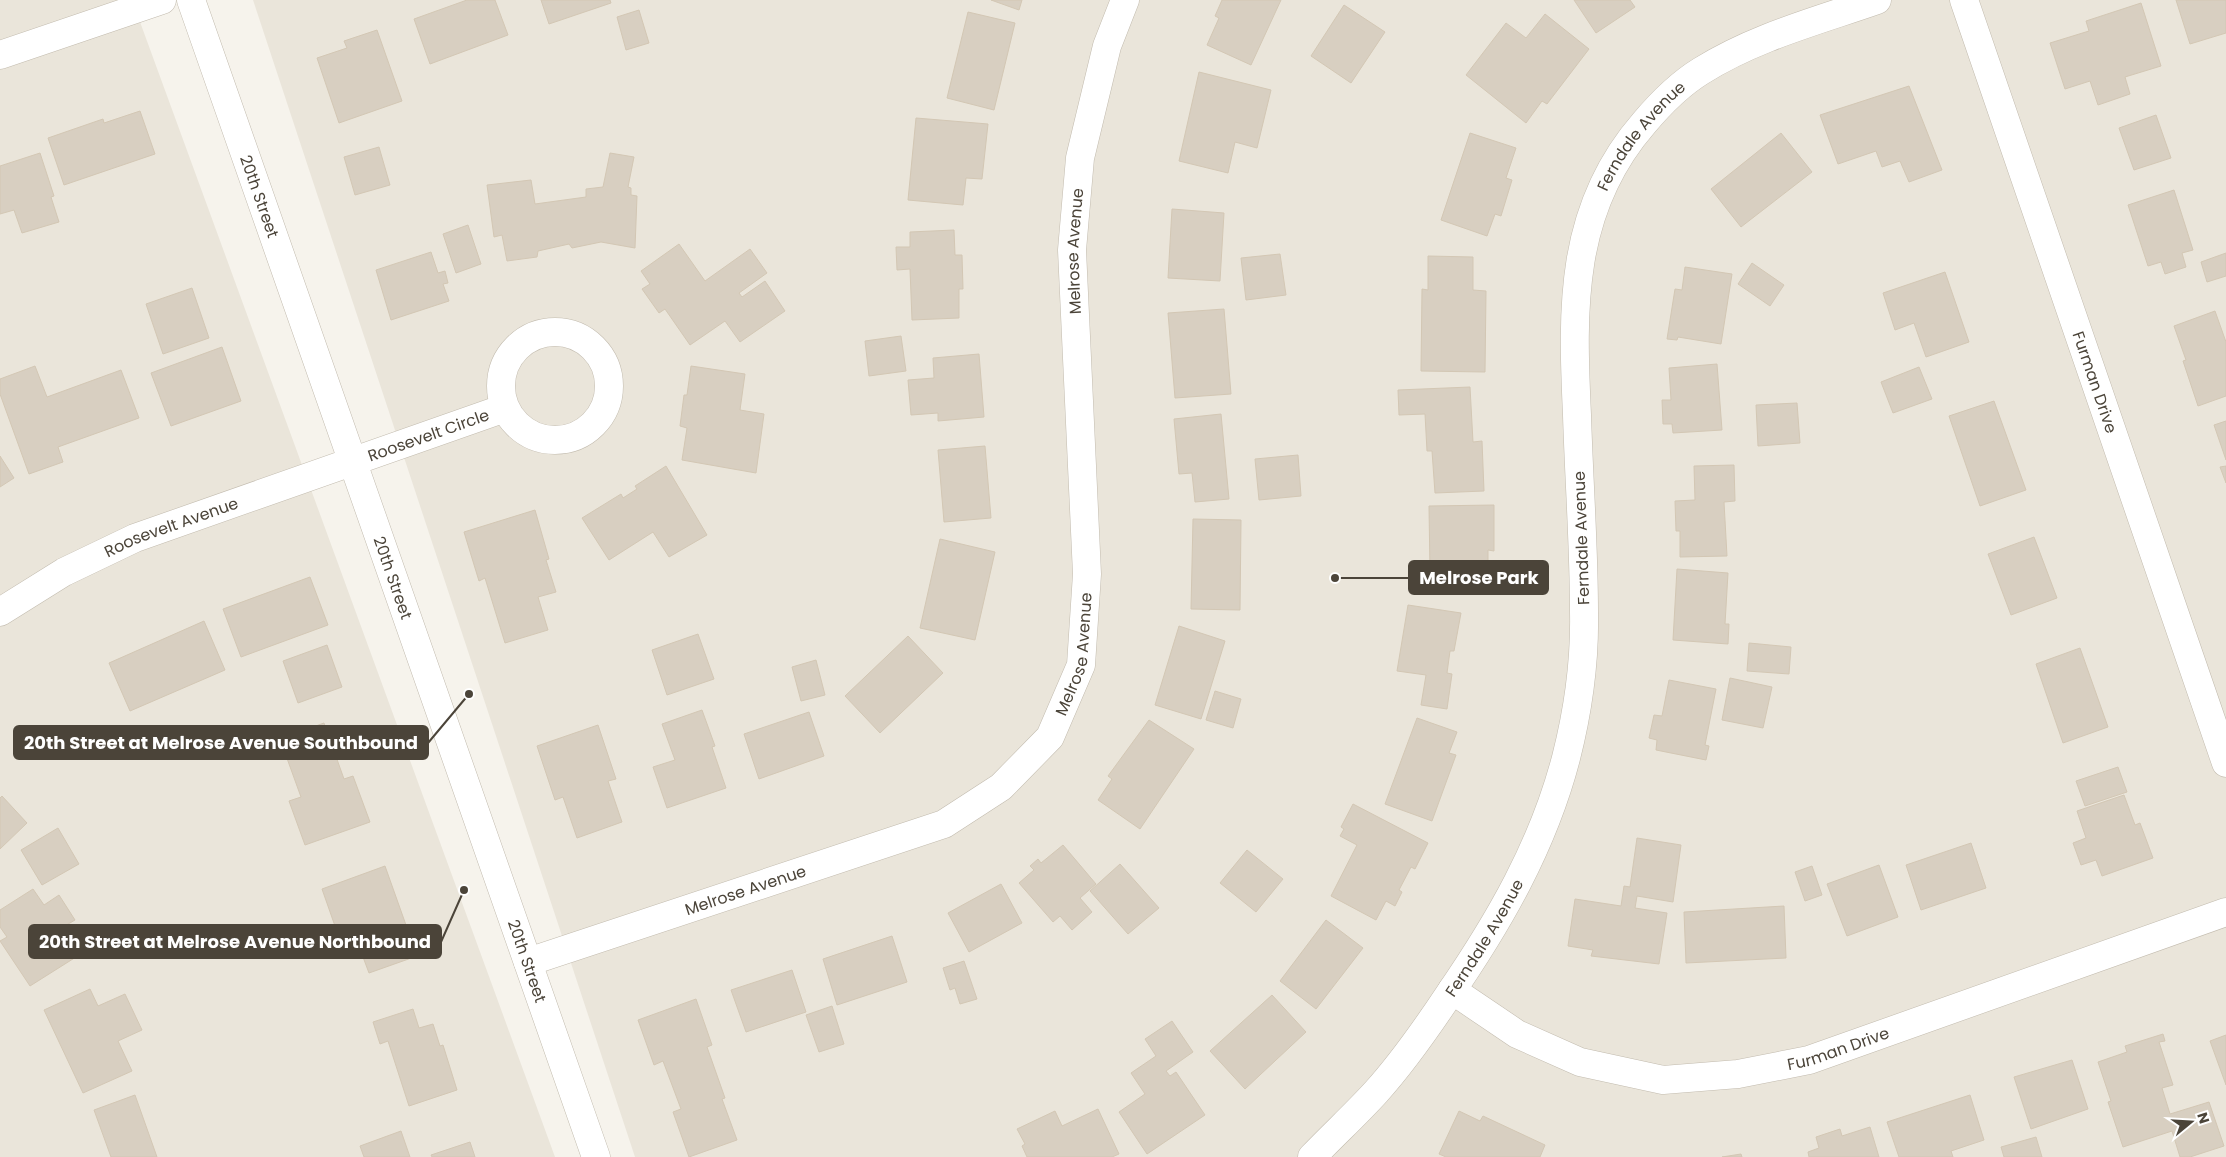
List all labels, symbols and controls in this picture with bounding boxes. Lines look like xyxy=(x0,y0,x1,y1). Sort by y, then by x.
street label: Ferndale Avenue xyxy=(1591,76,1690,195)
street label: 20th Street xyxy=(234,152,284,241)
street label: Melrose Avenue xyxy=(1061,187,1089,315)
street label: Furman Drive xyxy=(2067,328,2123,436)
street label: Roosevelt Circle xyxy=(365,403,492,467)
street label: Ferndale Avenue xyxy=(1568,471,1595,605)
street label: Roosevelt Avenue xyxy=(100,492,242,563)
street label: 20th Street xyxy=(368,533,418,623)
callout: Melrose Park xyxy=(1409,561,1548,594)
text: Melrose Park xyxy=(1419,565,1540,590)
street label: Melrose Avenue xyxy=(1050,592,1098,719)
callout: 20th Street at Melrose Avenue Southbound xyxy=(14,726,428,759)
text: 20th Street at Melrose Avenue Southbound xyxy=(24,730,418,755)
street label: Melrose Avenue xyxy=(682,860,809,921)
street label: Ferndale Avenue xyxy=(1440,875,1529,1001)
street label: 20th Street xyxy=(502,916,552,1006)
callout: 20th Street at Melrose Avenue Northbound xyxy=(29,925,441,958)
text: 20th Street at Melrose Avenue Northbound xyxy=(39,929,431,954)
street label: Furman Drive xyxy=(1785,1021,1892,1076)
north arrow xyxy=(2166,1097,2216,1147)
text: N xyxy=(2192,1110,2215,1126)

